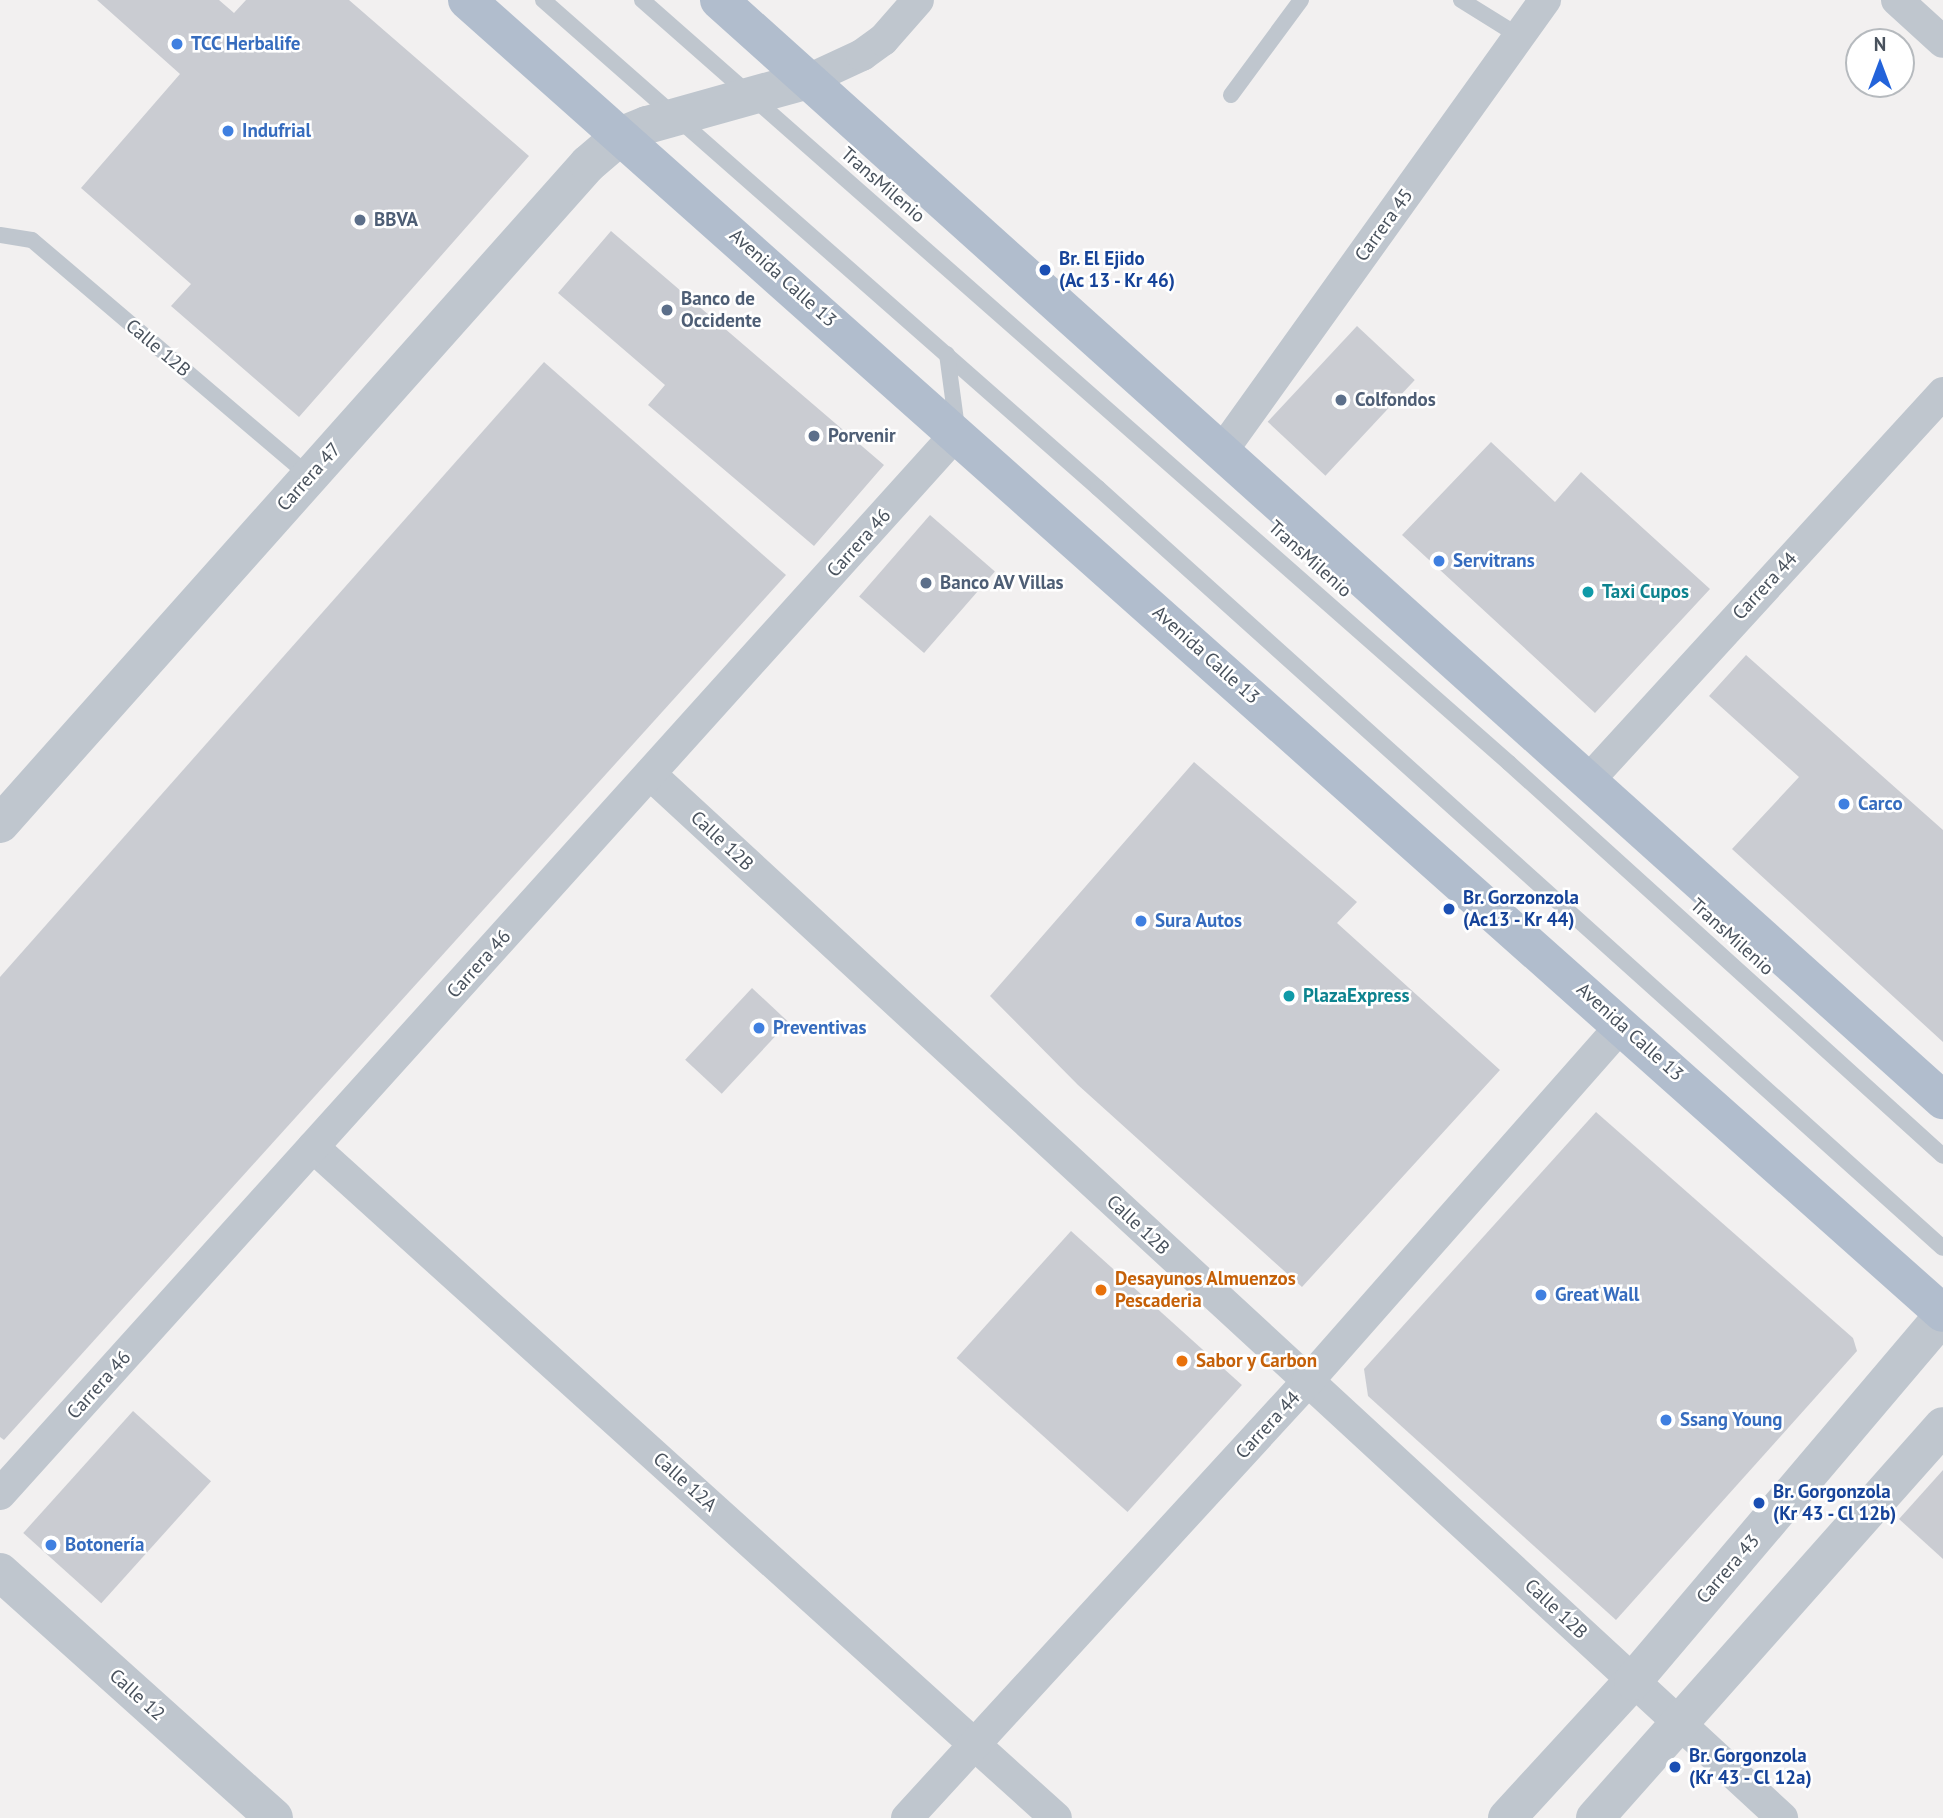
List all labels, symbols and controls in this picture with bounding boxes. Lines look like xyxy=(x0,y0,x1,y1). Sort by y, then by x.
north arrow xyxy=(1845,28,1915,98)
text: N xyxy=(1874,32,1886,56)
place label: TCC Herbalife xyxy=(191,33,301,55)
marker: TCC Herbalife xyxy=(169,36,185,52)
place label: Indufrial xyxy=(242,120,311,142)
marker: Indufrial xyxy=(220,123,236,139)
street label: TransMilenio xyxy=(836,142,930,228)
street label: Carrera 45 xyxy=(1350,184,1418,266)
place label: BBVA xyxy=(374,209,418,231)
marker: BBVA xyxy=(352,212,368,228)
street label: Avenida Calle 13 xyxy=(725,224,841,332)
place label: Br. El Ejido (Ac 13 - Kr 46) xyxy=(1059,248,1178,292)
marker: Br. El Ejido (Ac 13 - Kr 46) xyxy=(1037,262,1053,278)
place label: Banco de Occidente xyxy=(681,288,761,332)
marker: Banco de Occidente xyxy=(659,302,675,318)
street label: Calle 12B xyxy=(121,314,195,382)
place label: Colfondos xyxy=(1355,389,1436,411)
marker: Colfondos xyxy=(1333,392,1349,408)
place label: Porvenir xyxy=(828,425,896,447)
marker: Porvenir xyxy=(806,428,822,444)
street label: Carrera 47 xyxy=(272,438,346,516)
street label: Carrera 46 xyxy=(822,504,896,582)
street label: TransMilenio xyxy=(1264,516,1356,602)
street label: Carrera 44 xyxy=(1728,547,1802,625)
place label: Servitrans xyxy=(1453,550,1535,572)
marker: Servitrans xyxy=(1431,553,1447,569)
place label: Banco AV Villas xyxy=(940,572,1066,594)
marker: Banco AV Villas xyxy=(918,575,934,591)
place label: Taxi Cupos xyxy=(1602,581,1689,603)
marker: Taxi Cupos xyxy=(1580,584,1596,600)
street label: Avenida Calle 13 xyxy=(1148,601,1264,709)
place label: Carco xyxy=(1858,793,1903,815)
marker: Carco xyxy=(1836,796,1852,812)
street label: Calle 12B xyxy=(686,806,758,876)
place label: Br. Gorzonzola (Ac13 - Kr 44) xyxy=(1463,887,1581,931)
street label: TransMilenio xyxy=(1686,894,1778,980)
marker: Br. Gorzonzola (Ac13 - Kr 44) xyxy=(1441,901,1457,917)
place label: Sura Autos xyxy=(1155,910,1243,932)
marker: Sura Autos xyxy=(1133,913,1149,929)
street label: Carrera 46 xyxy=(442,925,516,1003)
street label: Avenida Calle 13 xyxy=(1572,978,1688,1086)
place label: PlazaExpress xyxy=(1303,985,1410,1007)
marker: PlazaExpress xyxy=(1281,988,1297,1004)
place label: Preventivas xyxy=(773,1017,867,1039)
marker: Preventivas xyxy=(751,1020,767,1036)
street label: Calle 12B xyxy=(1102,1190,1174,1260)
place label: Desayunos Almuenzos Pescaderia xyxy=(1115,1268,1296,1312)
marker: Desayunos Almuenzos Pescaderia xyxy=(1093,1282,1109,1298)
place label: Great Wall xyxy=(1555,1284,1640,1306)
marker: Great Wall xyxy=(1533,1287,1549,1303)
street label: Carrera 46 xyxy=(62,1346,136,1424)
place label: Sabor y Carbon xyxy=(1196,1350,1318,1372)
marker: Sabor y Carbon xyxy=(1174,1353,1190,1369)
street label: Carrera 44 xyxy=(1231,1386,1305,1464)
place label: Ssang Young xyxy=(1680,1409,1783,1431)
marker: Ssang Young xyxy=(1658,1412,1674,1428)
street label: Calle 12A xyxy=(649,1448,721,1516)
place label: Br. Gorgonzola (Kr 43 - Cl 12b) xyxy=(1773,1481,1899,1525)
marker: Br. Gorgonzola (Kr 43 - Cl 12b) xyxy=(1751,1495,1767,1511)
street label: Carrera 43 xyxy=(1692,1530,1764,1608)
place label: Botonería xyxy=(65,1534,144,1556)
marker: Botonería xyxy=(43,1537,59,1553)
street label: Calle 12B xyxy=(1520,1574,1592,1644)
street label: Calle 12 xyxy=(105,1664,169,1726)
place label: Br. Gorgonzola (Kr 43 - Cl 12a) xyxy=(1689,1745,1814,1789)
marker: Br. Gorgonzola (Kr 43 - Cl 12a) xyxy=(1667,1759,1683,1775)

